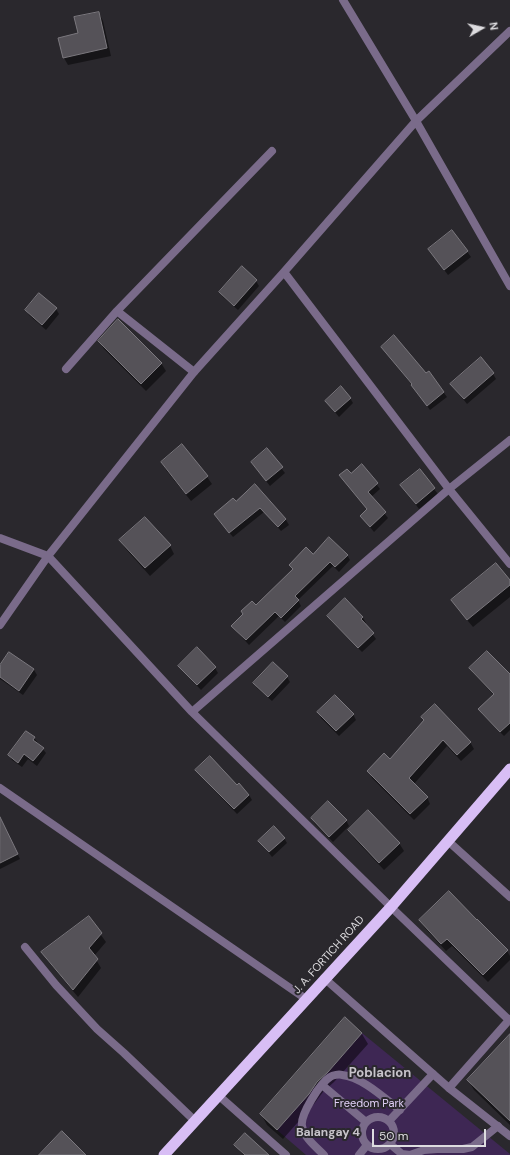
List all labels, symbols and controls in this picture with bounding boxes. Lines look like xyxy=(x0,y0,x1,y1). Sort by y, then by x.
north arrow xyxy=(462,8,502,48)
text: N xyxy=(486,21,501,31)
street label: J. A. FORTICH ROAD xyxy=(291,913,367,997)
district label: Poblacion xyxy=(349,1066,411,1082)
park label: Freedom Park xyxy=(334,1097,404,1111)
scale bar xyxy=(374,1121,488,1147)
district label: Balangay 4 xyxy=(296,1126,360,1140)
text: 50 m xyxy=(379,1128,408,1144)

